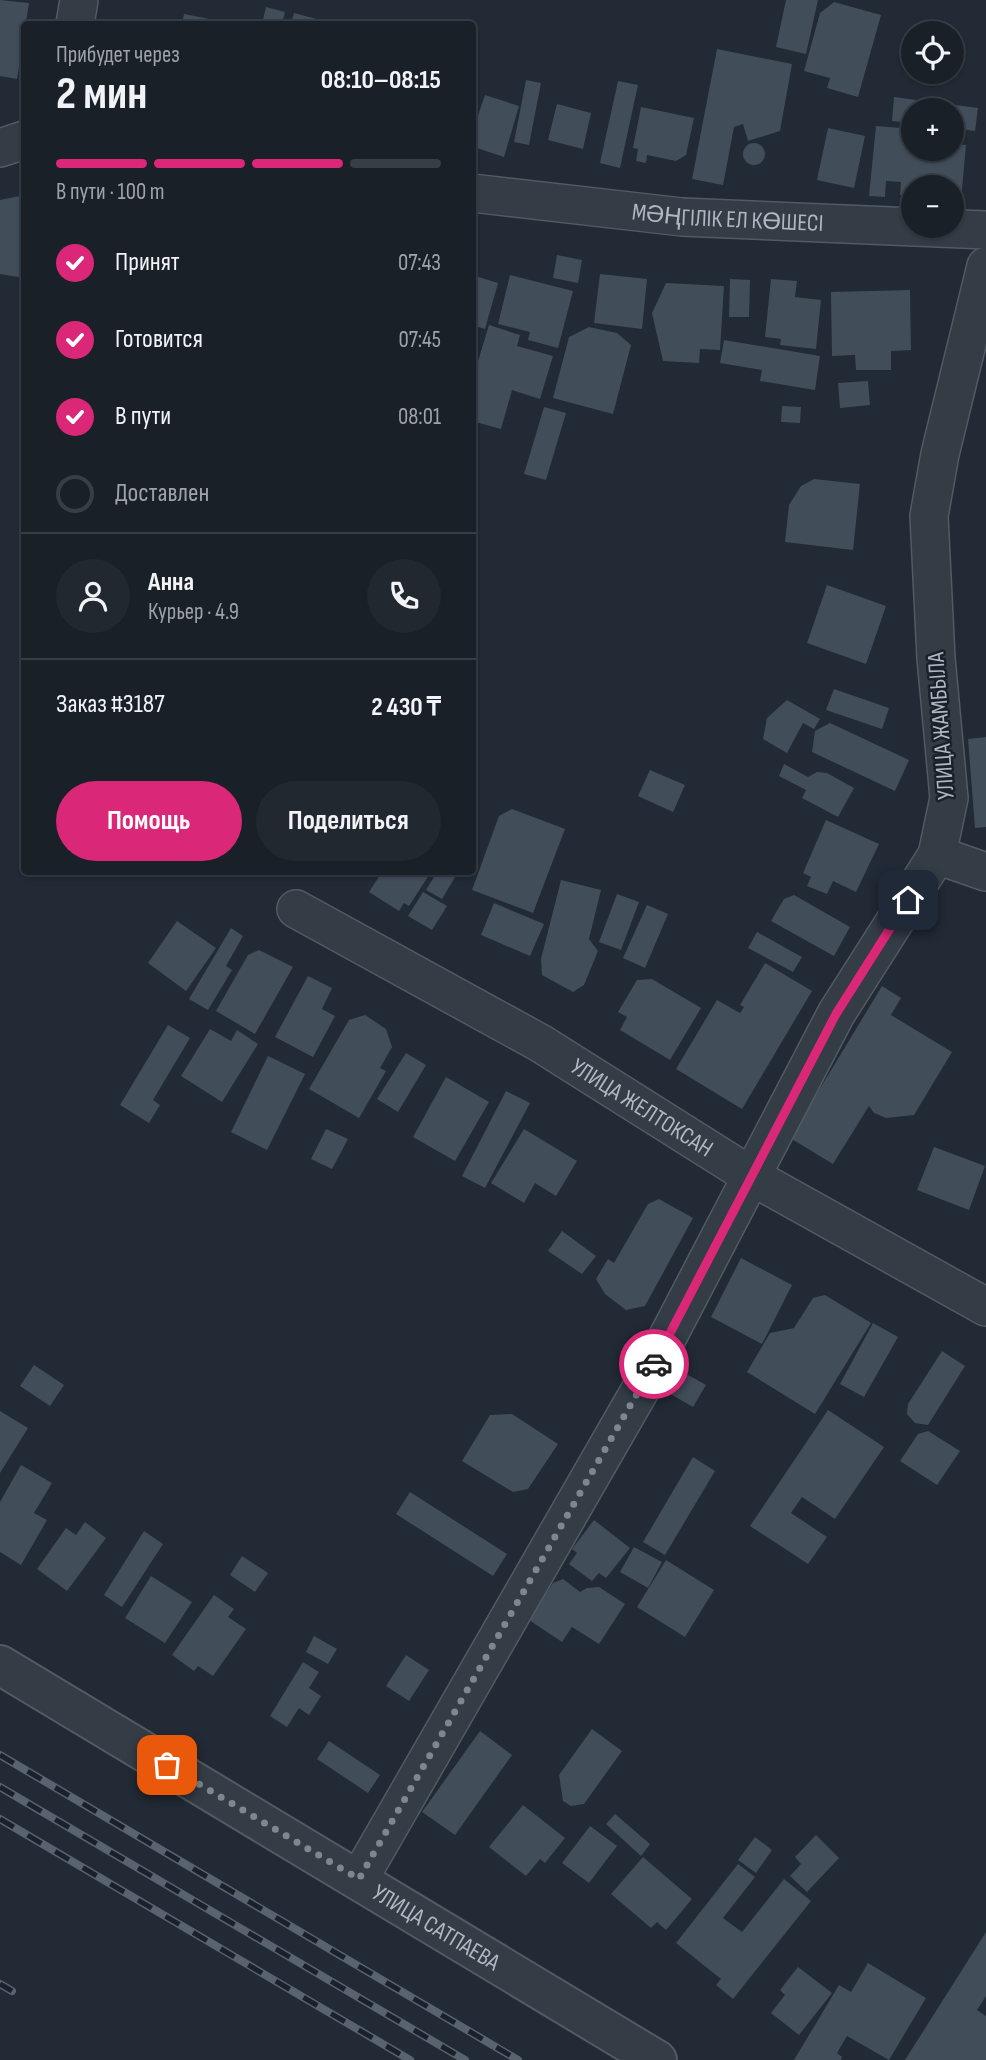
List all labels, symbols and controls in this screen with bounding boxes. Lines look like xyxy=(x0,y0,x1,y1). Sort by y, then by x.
map controls xyxy=(901,21,964,238)
button: locate xyxy=(901,21,964,84)
text: Прибудет через xyxy=(56,41,180,69)
text: 08:10–08:15 xyxy=(321,65,441,96)
text: 2 мин xyxy=(56,67,147,122)
button: + xyxy=(901,98,964,161)
button: − xyxy=(901,175,964,238)
text: В пути · 100 m xyxy=(56,178,165,206)
street label: МӘҢГІЛІК ЕЛ КӨШЕСІ xyxy=(630,197,824,238)
icon: check xyxy=(56,244,94,282)
text: Принят xyxy=(115,247,180,278)
text: 07:43 xyxy=(398,249,441,277)
icon: check xyxy=(56,321,94,359)
text: Готовится xyxy=(115,324,203,355)
text: 07:45 xyxy=(398,326,441,354)
icon: check xyxy=(56,398,94,436)
text: В пути xyxy=(115,401,171,432)
text: 08:01 xyxy=(398,403,441,431)
text: Доставлен xyxy=(115,478,209,509)
button: person xyxy=(56,559,130,633)
button: phone xyxy=(367,559,441,633)
text: Анна xyxy=(148,567,194,598)
text: Курьер · 4.9 xyxy=(148,598,239,626)
street label: УЛИЦА ЖАМБЫЛА xyxy=(921,651,961,801)
text: Заказ #3187 xyxy=(56,689,165,720)
text: 2 430 ₸ xyxy=(371,692,441,723)
button: Помощь xyxy=(56,781,242,861)
button: Поделиться xyxy=(256,781,441,861)
pin xyxy=(878,870,938,930)
icon: home xyxy=(889,881,927,919)
street label: УЛИЦА ЖЕЛТОКСАН xyxy=(565,1052,719,1163)
courier xyxy=(619,1329,689,1399)
icon: car xyxy=(635,1345,673,1383)
pin xyxy=(137,1735,197,1795)
icon: bag xyxy=(148,1746,186,1784)
street label: УЛИЦА САТПАЕВА xyxy=(367,1878,506,1977)

